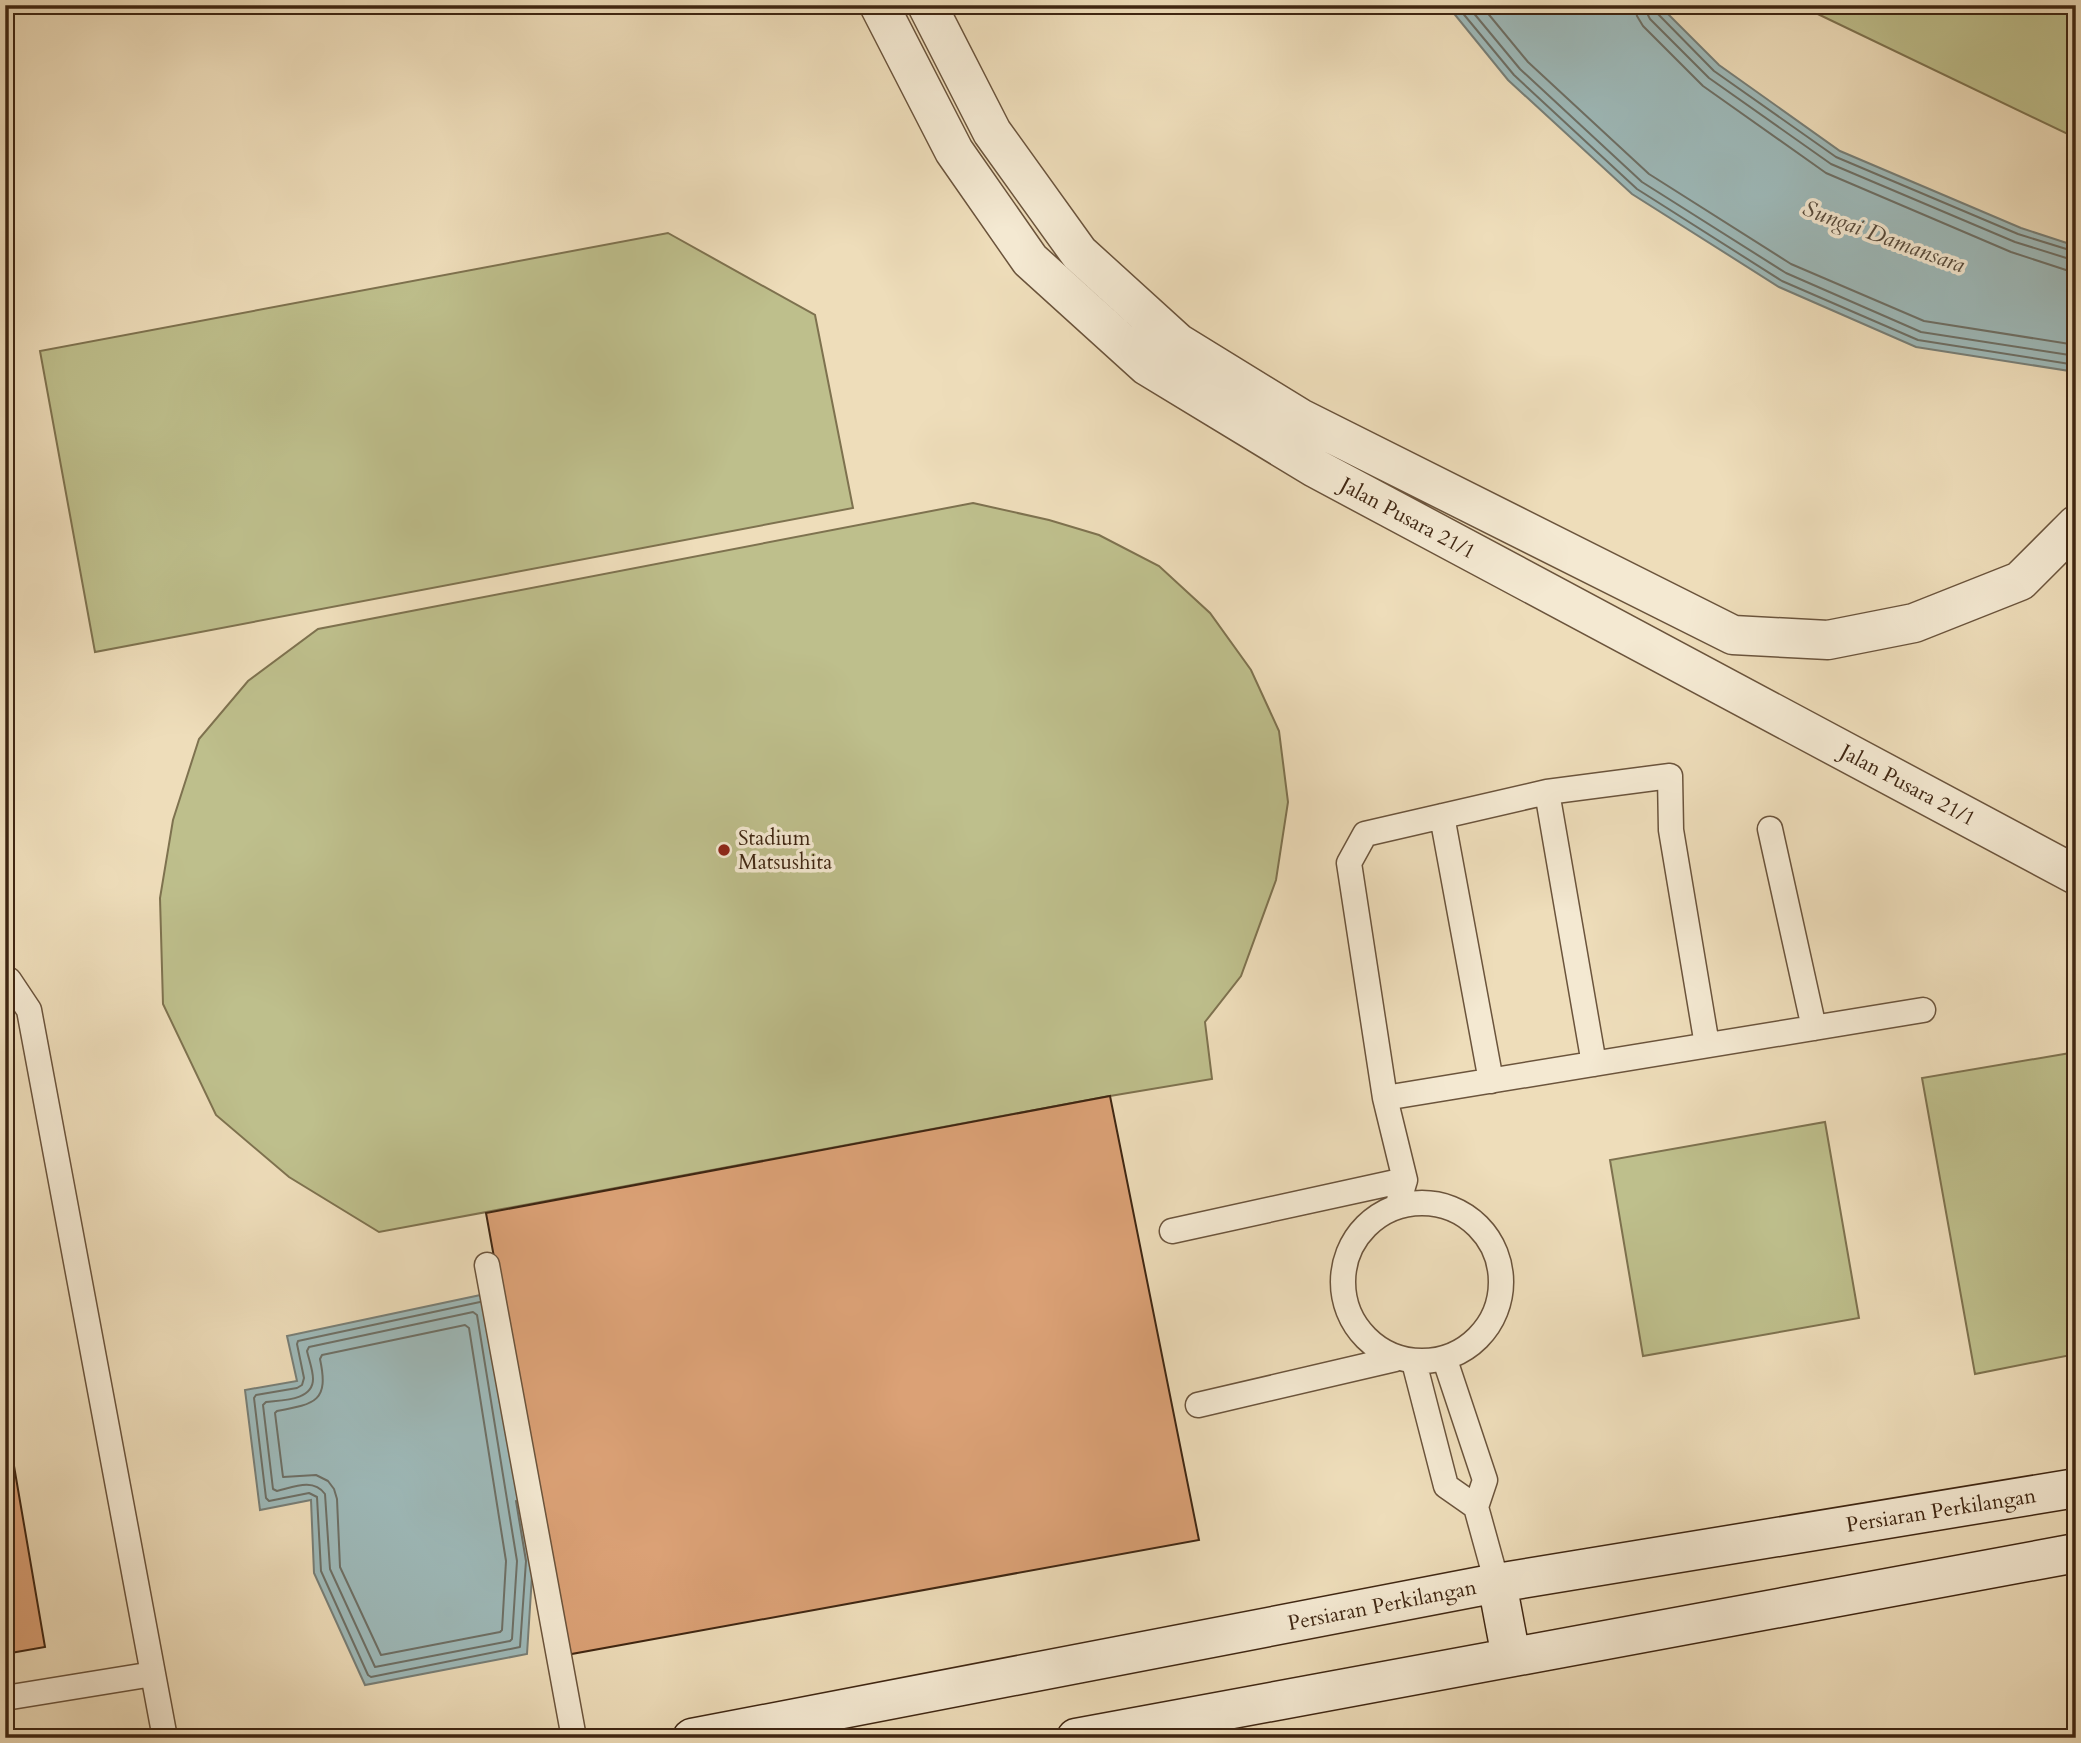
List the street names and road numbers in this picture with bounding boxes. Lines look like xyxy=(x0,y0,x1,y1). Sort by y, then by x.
street label: Jalan Pusara 21/1 xyxy=(1332,469,1481,566)
street label: Jalan Pusara 21/1 xyxy=(1832,736,1981,833)
street label: Persiaran Perkilangan xyxy=(1844,1481,2038,1540)
street label: Persiaran Perkilangan xyxy=(1285,1573,1479,1638)

